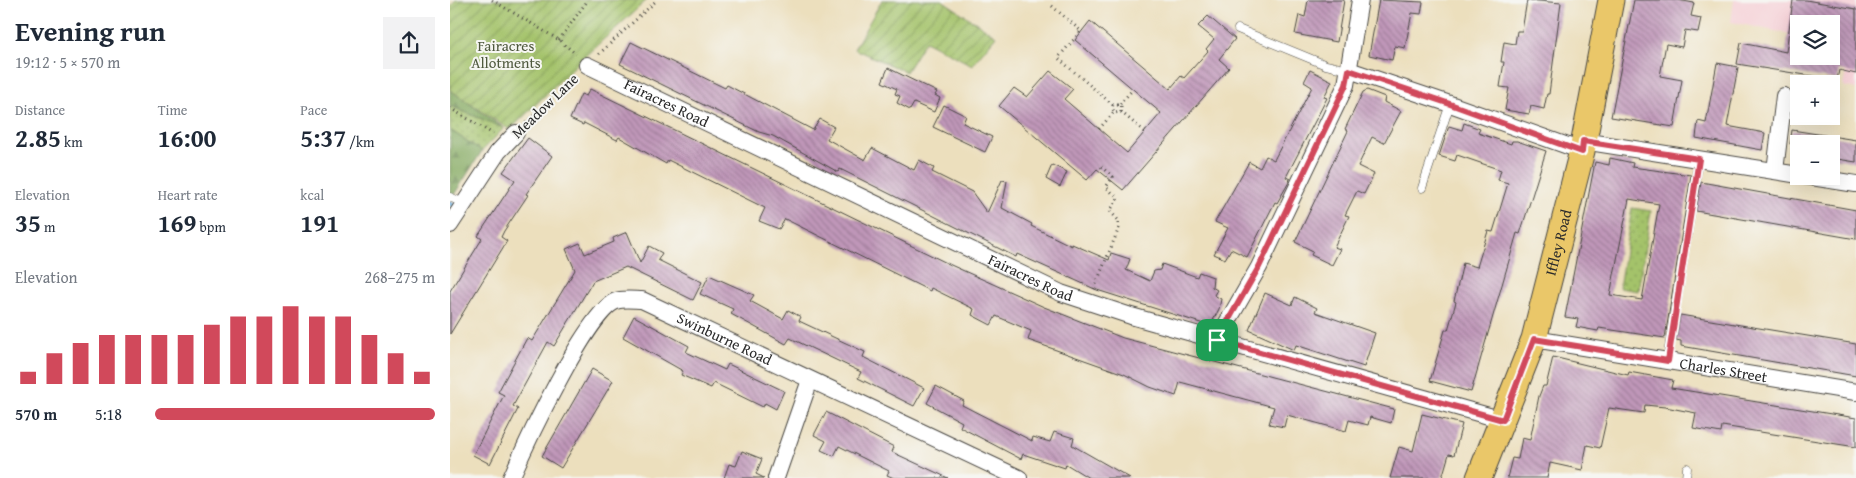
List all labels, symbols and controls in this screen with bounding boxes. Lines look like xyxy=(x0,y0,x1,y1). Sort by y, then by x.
text: Evening run xyxy=(15,10,166,51)
map controls xyxy=(1790,15,1840,185)
button: layers xyxy=(1790,15,1840,65)
button: share xyxy=(383,17,435,69)
park label: Fairacres Allotments xyxy=(471,35,541,73)
text: 19:12 · 5 × 570 m xyxy=(15,50,120,74)
street label: Meadow Lane xyxy=(507,68,583,143)
street label: Fairacres Road xyxy=(621,73,712,132)
button: + xyxy=(1790,75,1840,125)
text: Distance xyxy=(15,100,65,120)
text: Time xyxy=(158,100,187,120)
text: Pace xyxy=(300,100,327,120)
text: 2.85 xyxy=(15,120,61,156)
text: 16:00 xyxy=(158,120,217,156)
text: 5:37 xyxy=(300,120,346,156)
text: km xyxy=(61,132,83,152)
text: /km xyxy=(346,132,375,152)
button: − xyxy=(1790,135,1840,185)
text: Elevation xyxy=(15,185,70,205)
text: Heart rate xyxy=(158,185,218,205)
text: kcal xyxy=(300,185,324,205)
text: 35 xyxy=(15,205,41,241)
text: 169 xyxy=(158,205,197,241)
text: 191 xyxy=(300,205,339,241)
street label: Iffley Road xyxy=(1540,207,1577,278)
text: m xyxy=(41,217,55,237)
text: bpm xyxy=(197,217,226,237)
street label: Fairacres Road xyxy=(985,249,1076,306)
text: Elevation xyxy=(15,265,78,289)
text: 268–275 m xyxy=(365,265,435,289)
street label: Swinburne Road xyxy=(674,307,776,370)
pin xyxy=(1196,319,1238,361)
icon: arrive xyxy=(1203,326,1231,354)
street label: Charles Street xyxy=(1678,352,1770,387)
text: 570 m xyxy=(15,402,57,426)
text: 5:18 xyxy=(95,402,122,426)

